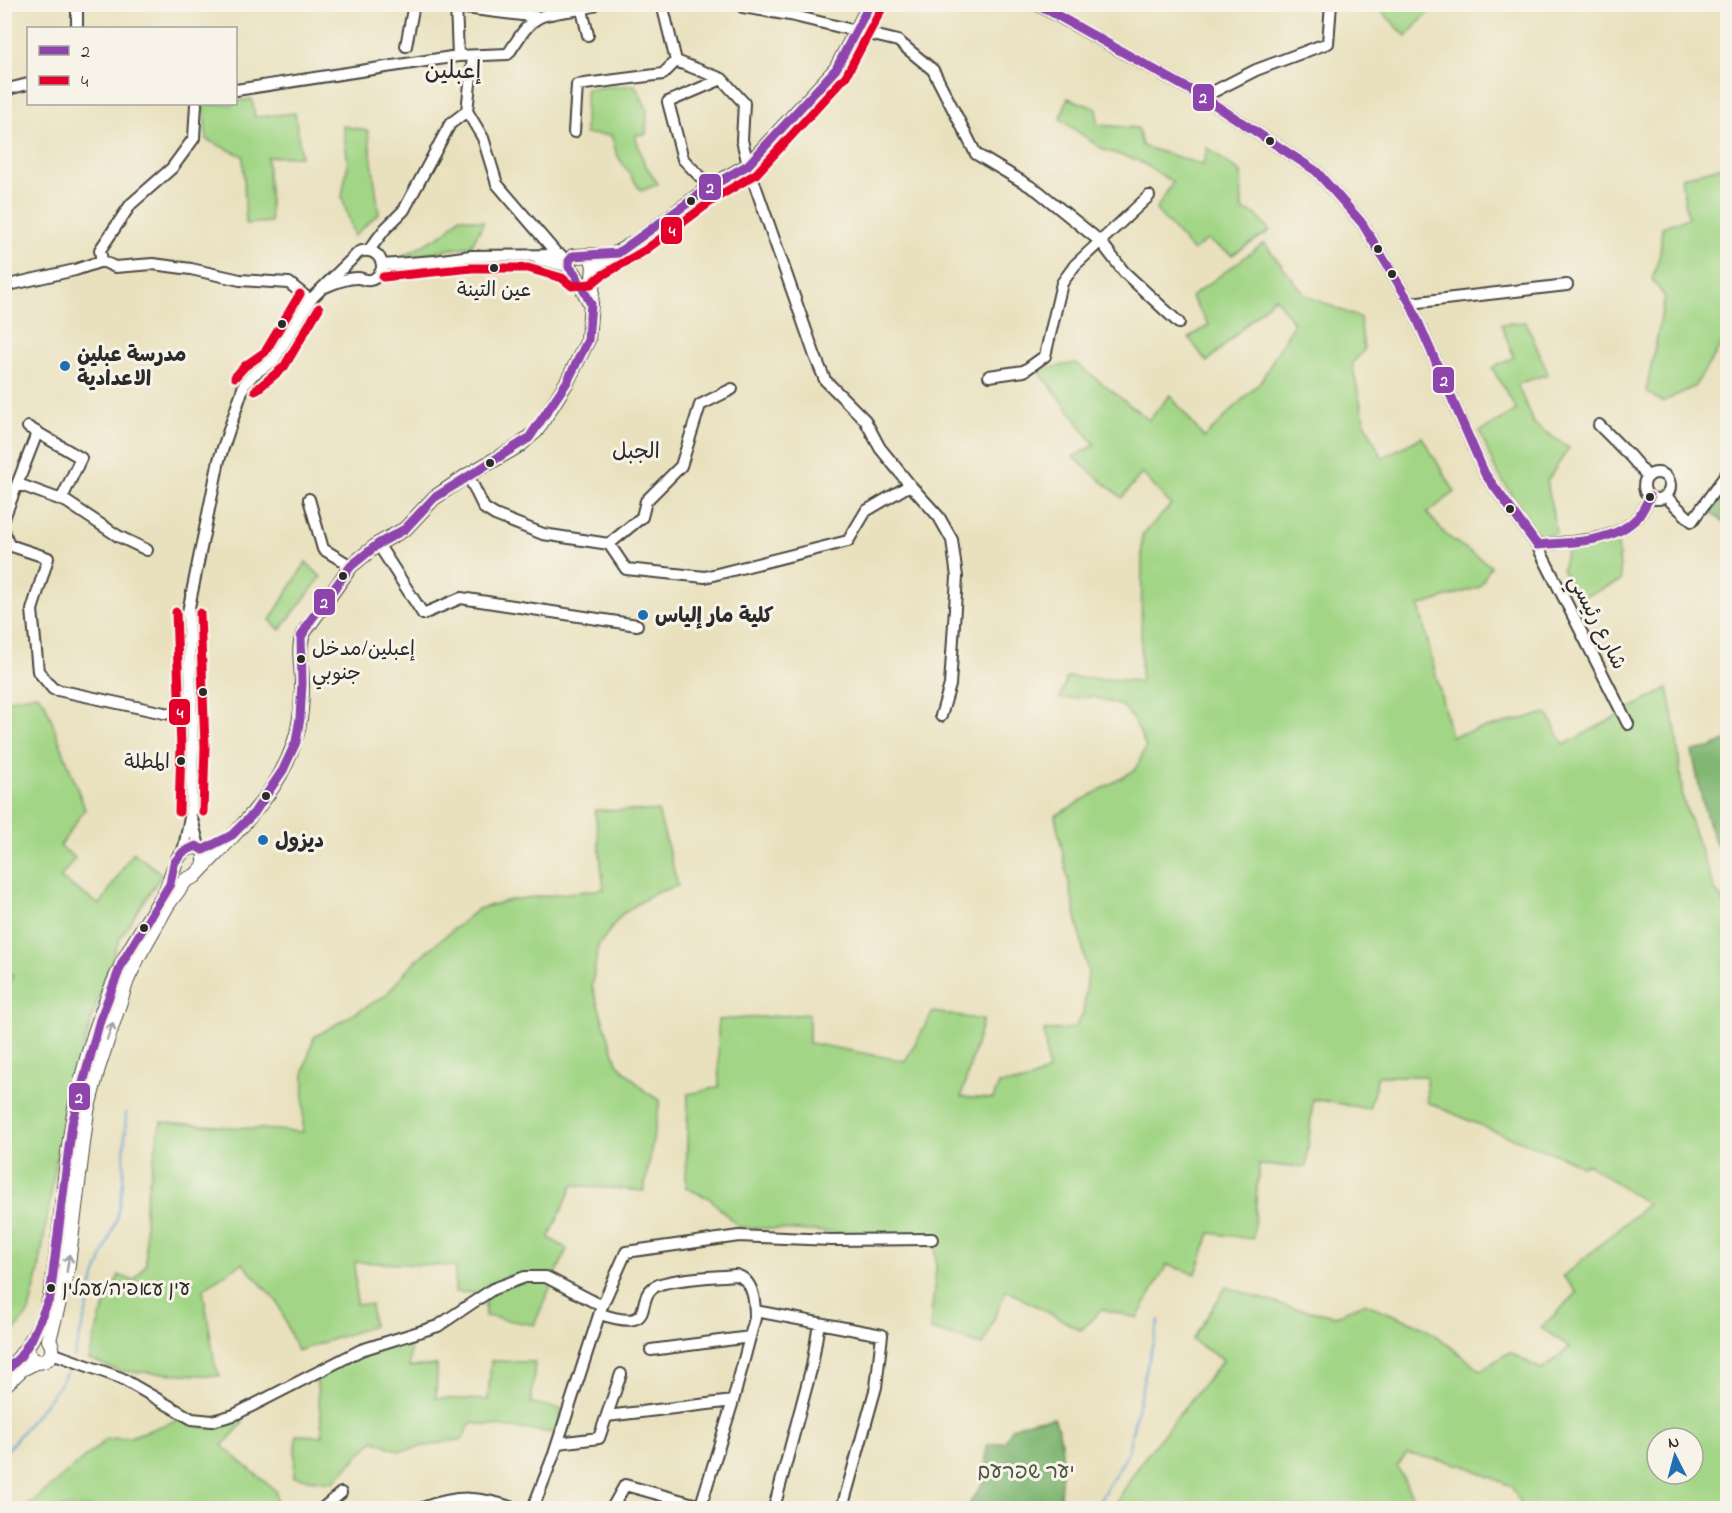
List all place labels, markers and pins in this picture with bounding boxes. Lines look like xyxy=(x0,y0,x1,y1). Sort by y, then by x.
unlabelled marker xyxy=(1264,135,1276,147)
unlabelled marker xyxy=(685,195,697,207)
unlabelled marker xyxy=(1372,243,1384,255)
marker: عين التينة xyxy=(488,262,500,274)
unlabelled marker xyxy=(1386,268,1398,280)
place label: عين التينة xyxy=(457,277,531,306)
unlabelled marker xyxy=(276,318,288,330)
place label: مدرسة عبلين الاعدادية xyxy=(77,341,186,395)
marker: مدرسة عبلين الاعدادية xyxy=(58,359,72,373)
unlabelled marker xyxy=(484,457,496,469)
unlabelled marker xyxy=(1644,491,1656,503)
unlabelled marker xyxy=(1504,503,1516,515)
unlabelled marker xyxy=(337,570,349,582)
place label: كلية مار إلياس xyxy=(655,602,774,632)
marker: كلية مار إلياس xyxy=(636,608,650,622)
place label: إعبلين/مدخل جنوبي xyxy=(312,636,415,690)
marker: إعبلين/مدخل جنوبي xyxy=(295,653,307,665)
unlabelled marker xyxy=(197,686,209,698)
place label: المطلة xyxy=(124,749,170,778)
marker: المطلة xyxy=(175,755,187,767)
unlabelled marker xyxy=(260,790,272,802)
place label: ديزول xyxy=(275,827,324,857)
marker: ديزول xyxy=(256,833,270,847)
unlabelled marker xyxy=(138,922,150,934)
place label: עין עאפיה/עבלין xyxy=(62,1276,190,1305)
marker: עין עאפיה/עבלין xyxy=(45,1282,57,1294)

